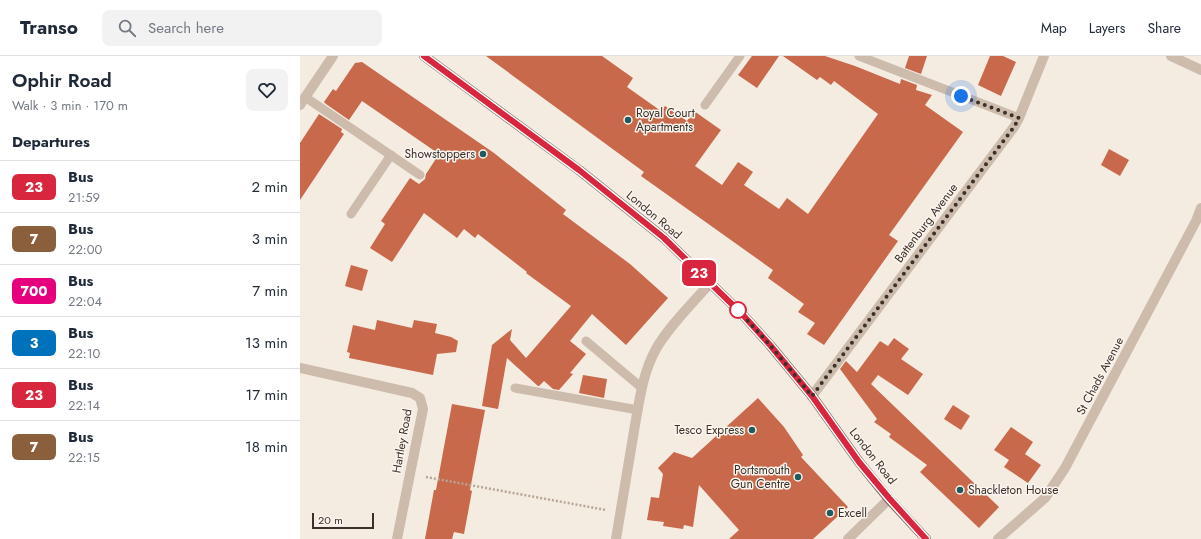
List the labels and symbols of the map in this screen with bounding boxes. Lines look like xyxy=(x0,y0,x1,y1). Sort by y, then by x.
your location xyxy=(951,86,971,106)
place label: Royal Court Apartments xyxy=(636,104,695,136)
marker: Royal Court Apartments xyxy=(623,115,633,125)
place label: Showstoppers xyxy=(405,145,475,163)
marker: Showstoppers xyxy=(478,149,488,159)
street label: Battenburg Avenue xyxy=(890,179,962,267)
street label: London Road xyxy=(622,186,686,244)
line badge: 23 xyxy=(681,260,717,286)
unlabelled marker xyxy=(729,301,747,319)
street label: St Chads Avenue xyxy=(1072,334,1128,418)
street label: Hartley Road xyxy=(388,407,416,475)
place label: Tesco Express xyxy=(674,421,744,439)
street label: London Road xyxy=(845,424,901,488)
marker: Tesco Express xyxy=(747,425,757,435)
place label: Portsmouth Gun Centre xyxy=(731,461,790,493)
marker: Portsmouth Gun Centre xyxy=(793,472,803,482)
place label: Shackleton House xyxy=(968,481,1058,499)
marker: Shackleton House xyxy=(955,485,965,495)
place label: Excell xyxy=(838,504,867,522)
marker: Excell xyxy=(825,508,835,518)
scale bar xyxy=(312,511,374,530)

